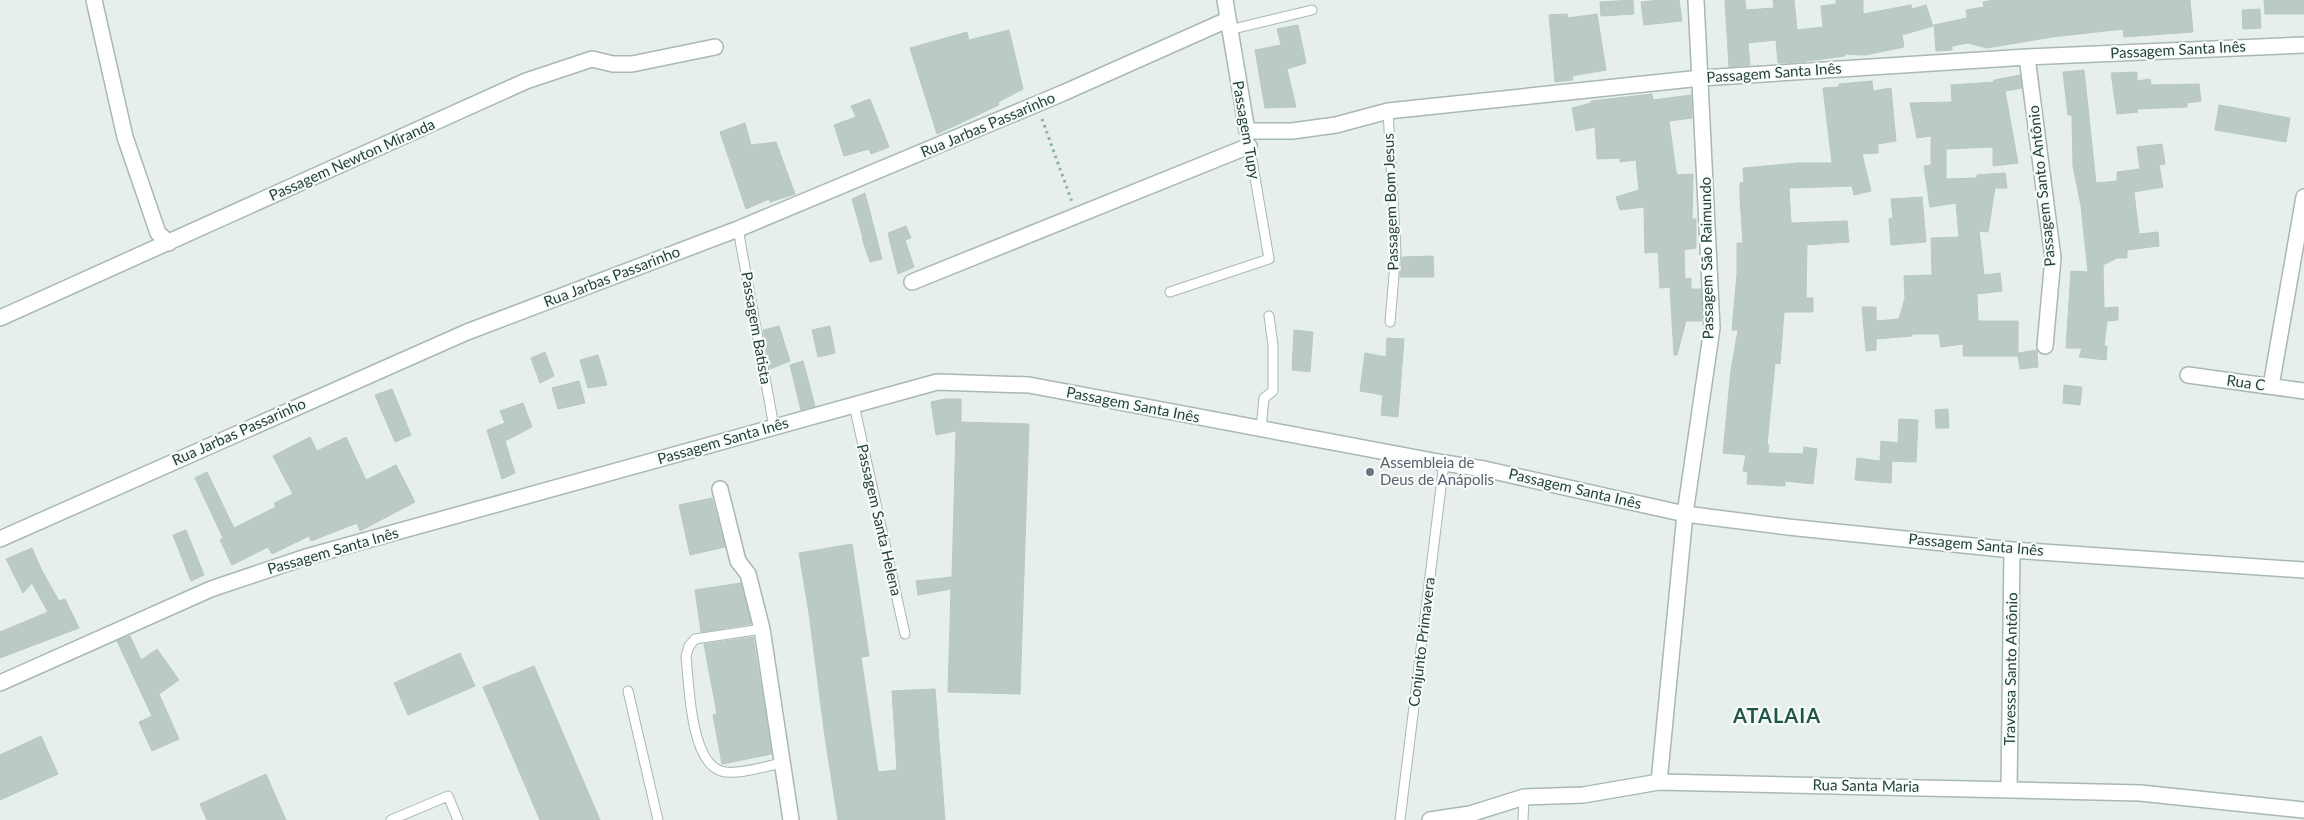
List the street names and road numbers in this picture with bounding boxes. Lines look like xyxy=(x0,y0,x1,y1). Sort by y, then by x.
street label: Passagem Santa Inês xyxy=(2110,36,2246,62)
street label: Passagem Santa Inês xyxy=(1706,58,1842,86)
street label: Passagem Tupy xyxy=(1229,79,1265,181)
street label: Rua Jarbas Passarinho xyxy=(918,88,1058,161)
street label: Passagem Santo Antônio xyxy=(2024,105,2058,268)
street label: Passagem Newton Miranda xyxy=(266,114,437,204)
street label: Passagem Bom Jesus xyxy=(1379,133,1401,271)
street label: Passagem São Raimundo xyxy=(1696,177,1716,339)
street label: Rua Jarbas Passarinho xyxy=(541,242,682,310)
street label: Passagem Batista xyxy=(738,270,776,386)
street label: Rua C xyxy=(2226,370,2267,394)
street label: Passagem Santa Inês xyxy=(1065,382,1202,426)
street label: Rua Jarbas Passarinho xyxy=(169,393,308,469)
street label: Passagem Santa Inês xyxy=(655,413,790,467)
street label: Passagem Santa Helena xyxy=(854,442,906,597)
street label: Passagem Santa Inês xyxy=(1507,464,1643,512)
street label: Passagem Santa Inês xyxy=(265,523,400,577)
street label: Passagem Santa Inês xyxy=(1908,529,2044,559)
street label: Conjunto Primavera xyxy=(1404,576,1438,708)
street label: Travessa Santo Antônio xyxy=(2000,592,2020,746)
street label: Rua Santa Maria xyxy=(1812,775,1920,795)

